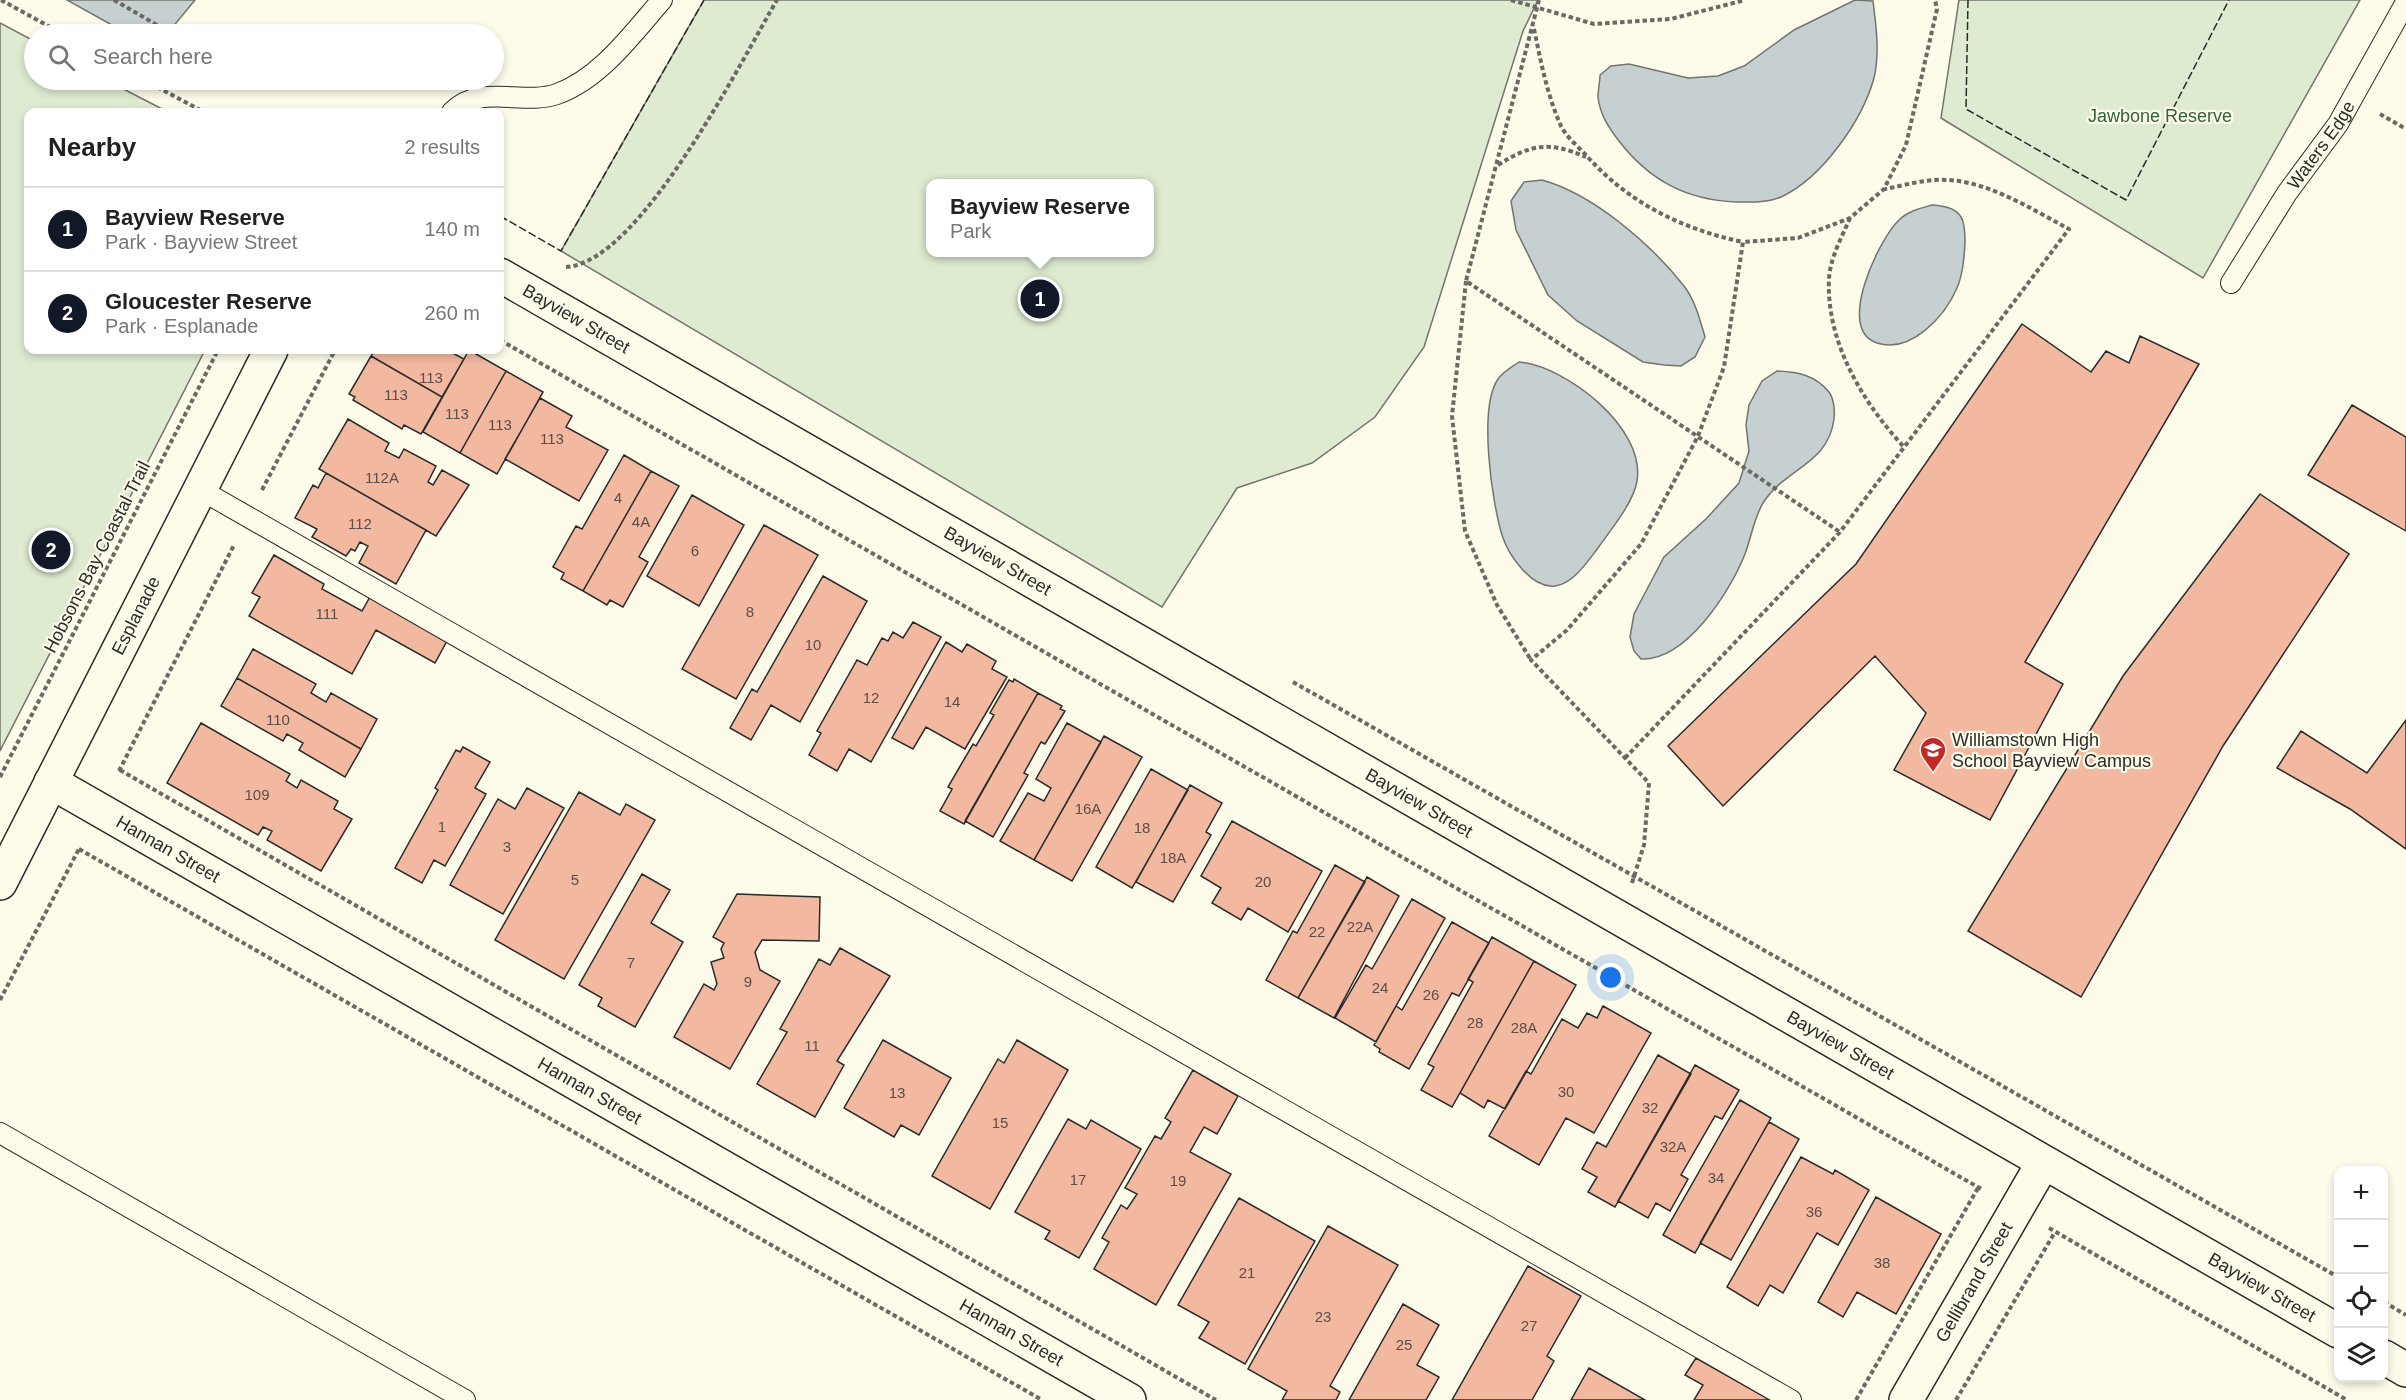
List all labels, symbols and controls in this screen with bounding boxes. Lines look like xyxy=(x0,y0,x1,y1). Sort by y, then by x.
search box xyxy=(24,24,504,90)
icon: search xyxy=(45,41,78,74)
text: Search here xyxy=(93,44,213,69)
street label: Waters Edge xyxy=(2283,97,2359,193)
park label: Jawbone Reserve xyxy=(2088,106,2232,126)
text: Nearby xyxy=(48,132,136,162)
text: 2 results xyxy=(404,136,480,158)
popup xyxy=(926,179,1154,257)
text: Bayview Reserve xyxy=(950,194,1130,219)
text: Bayview Reserve xyxy=(105,205,285,230)
text: 1 xyxy=(62,218,73,240)
text: 140 m xyxy=(424,218,480,240)
text: Park xyxy=(950,220,991,242)
text: Park · Bayview Street xyxy=(105,231,297,253)
pin: 1 xyxy=(1020,276,1060,322)
street label: Bayview Street xyxy=(519,280,633,357)
text: Gloucester Reserve xyxy=(105,289,312,314)
text: 2 xyxy=(62,302,73,324)
text: 260 m xyxy=(424,302,480,324)
text: Park · Esplanade xyxy=(105,315,258,337)
house number: 113 xyxy=(419,369,443,386)
house number: 113 xyxy=(384,386,408,403)
house number: 113 xyxy=(445,405,469,422)
house number: 113 xyxy=(488,416,512,433)
house number: 113 xyxy=(540,430,564,447)
street label: Hobsons Bay Coastal Trail xyxy=(40,458,154,656)
house number: 112A xyxy=(365,469,399,486)
house number: 4 xyxy=(614,489,622,506)
house number: 4A xyxy=(632,513,650,530)
house number: 112 xyxy=(348,515,372,532)
street label: Bayview Street xyxy=(941,522,1055,600)
pin: 2 xyxy=(32,528,70,572)
house number: 6 xyxy=(691,542,699,559)
street label: Esplanade xyxy=(108,573,164,658)
house number: 8 xyxy=(746,603,754,620)
house number: 111 xyxy=(316,605,338,622)
house number: 10 xyxy=(805,636,821,653)
house number: 12 xyxy=(863,689,879,706)
house number: 14 xyxy=(944,693,960,710)
house number: 110 xyxy=(266,711,290,728)
place label: Williamstown High School Bayview Campus xyxy=(1952,730,2151,771)
school or university icon: Williamstown High School Bayview Campus xyxy=(1918,735,1948,773)
street label: Bayview Street xyxy=(1362,764,1476,842)
house number: 109 xyxy=(244,786,270,803)
house number: 16A xyxy=(1075,800,1101,817)
street label: Hannan Street xyxy=(113,812,223,887)
house number: 1 xyxy=(438,818,446,835)
house number: 18 xyxy=(1134,819,1150,836)
house number: 3 xyxy=(503,838,511,855)
house number: 18A xyxy=(1160,849,1186,866)
house number: 5 xyxy=(571,871,579,888)
house number: 20 xyxy=(1255,873,1271,890)
house number: 22A xyxy=(1347,918,1373,935)
house number: 22 xyxy=(1309,923,1325,940)
house number: 7 xyxy=(627,954,635,971)
your location xyxy=(1596,963,1625,992)
house number: 9 xyxy=(744,973,752,990)
house number: 24 xyxy=(1372,979,1388,996)
house number: 26 xyxy=(1423,986,1439,1003)
street label: Bayview Street xyxy=(1783,1007,1898,1084)
house number: 28 xyxy=(1467,1014,1483,1031)
house number: 28A xyxy=(1511,1019,1537,1036)
house number: 11 xyxy=(804,1037,820,1054)
street label: Hannan Street xyxy=(534,1053,645,1128)
house number: 30 xyxy=(1558,1083,1574,1100)
house number: 13 xyxy=(889,1084,905,1101)
house number: 32 xyxy=(1642,1099,1658,1116)
house number: 15 xyxy=(992,1114,1008,1131)
house number: 32A xyxy=(1660,1138,1686,1155)
map controls xyxy=(2334,1166,2388,1382)
button: + xyxy=(2334,1166,2388,1220)
house number: 34 xyxy=(1708,1169,1724,1186)
house number: 17 xyxy=(1070,1171,1086,1188)
house number: 19 xyxy=(1170,1172,1186,1189)
house number: 36 xyxy=(1806,1203,1822,1220)
street label: Gellibrand Street xyxy=(1932,1219,2017,1346)
button: − xyxy=(2334,1220,2388,1274)
street label: Bayview Street xyxy=(2205,1249,2319,1326)
house number: 38 xyxy=(1874,1254,1890,1271)
house number: 21 xyxy=(1239,1264,1255,1281)
button: locate xyxy=(2334,1274,2388,1328)
street label: Hannan Street xyxy=(956,1295,1067,1370)
house number: 23 xyxy=(1315,1308,1331,1325)
house number: 27 xyxy=(1521,1317,1537,1334)
button: layers xyxy=(2334,1328,2388,1382)
house number: 25 xyxy=(1396,1336,1412,1353)

